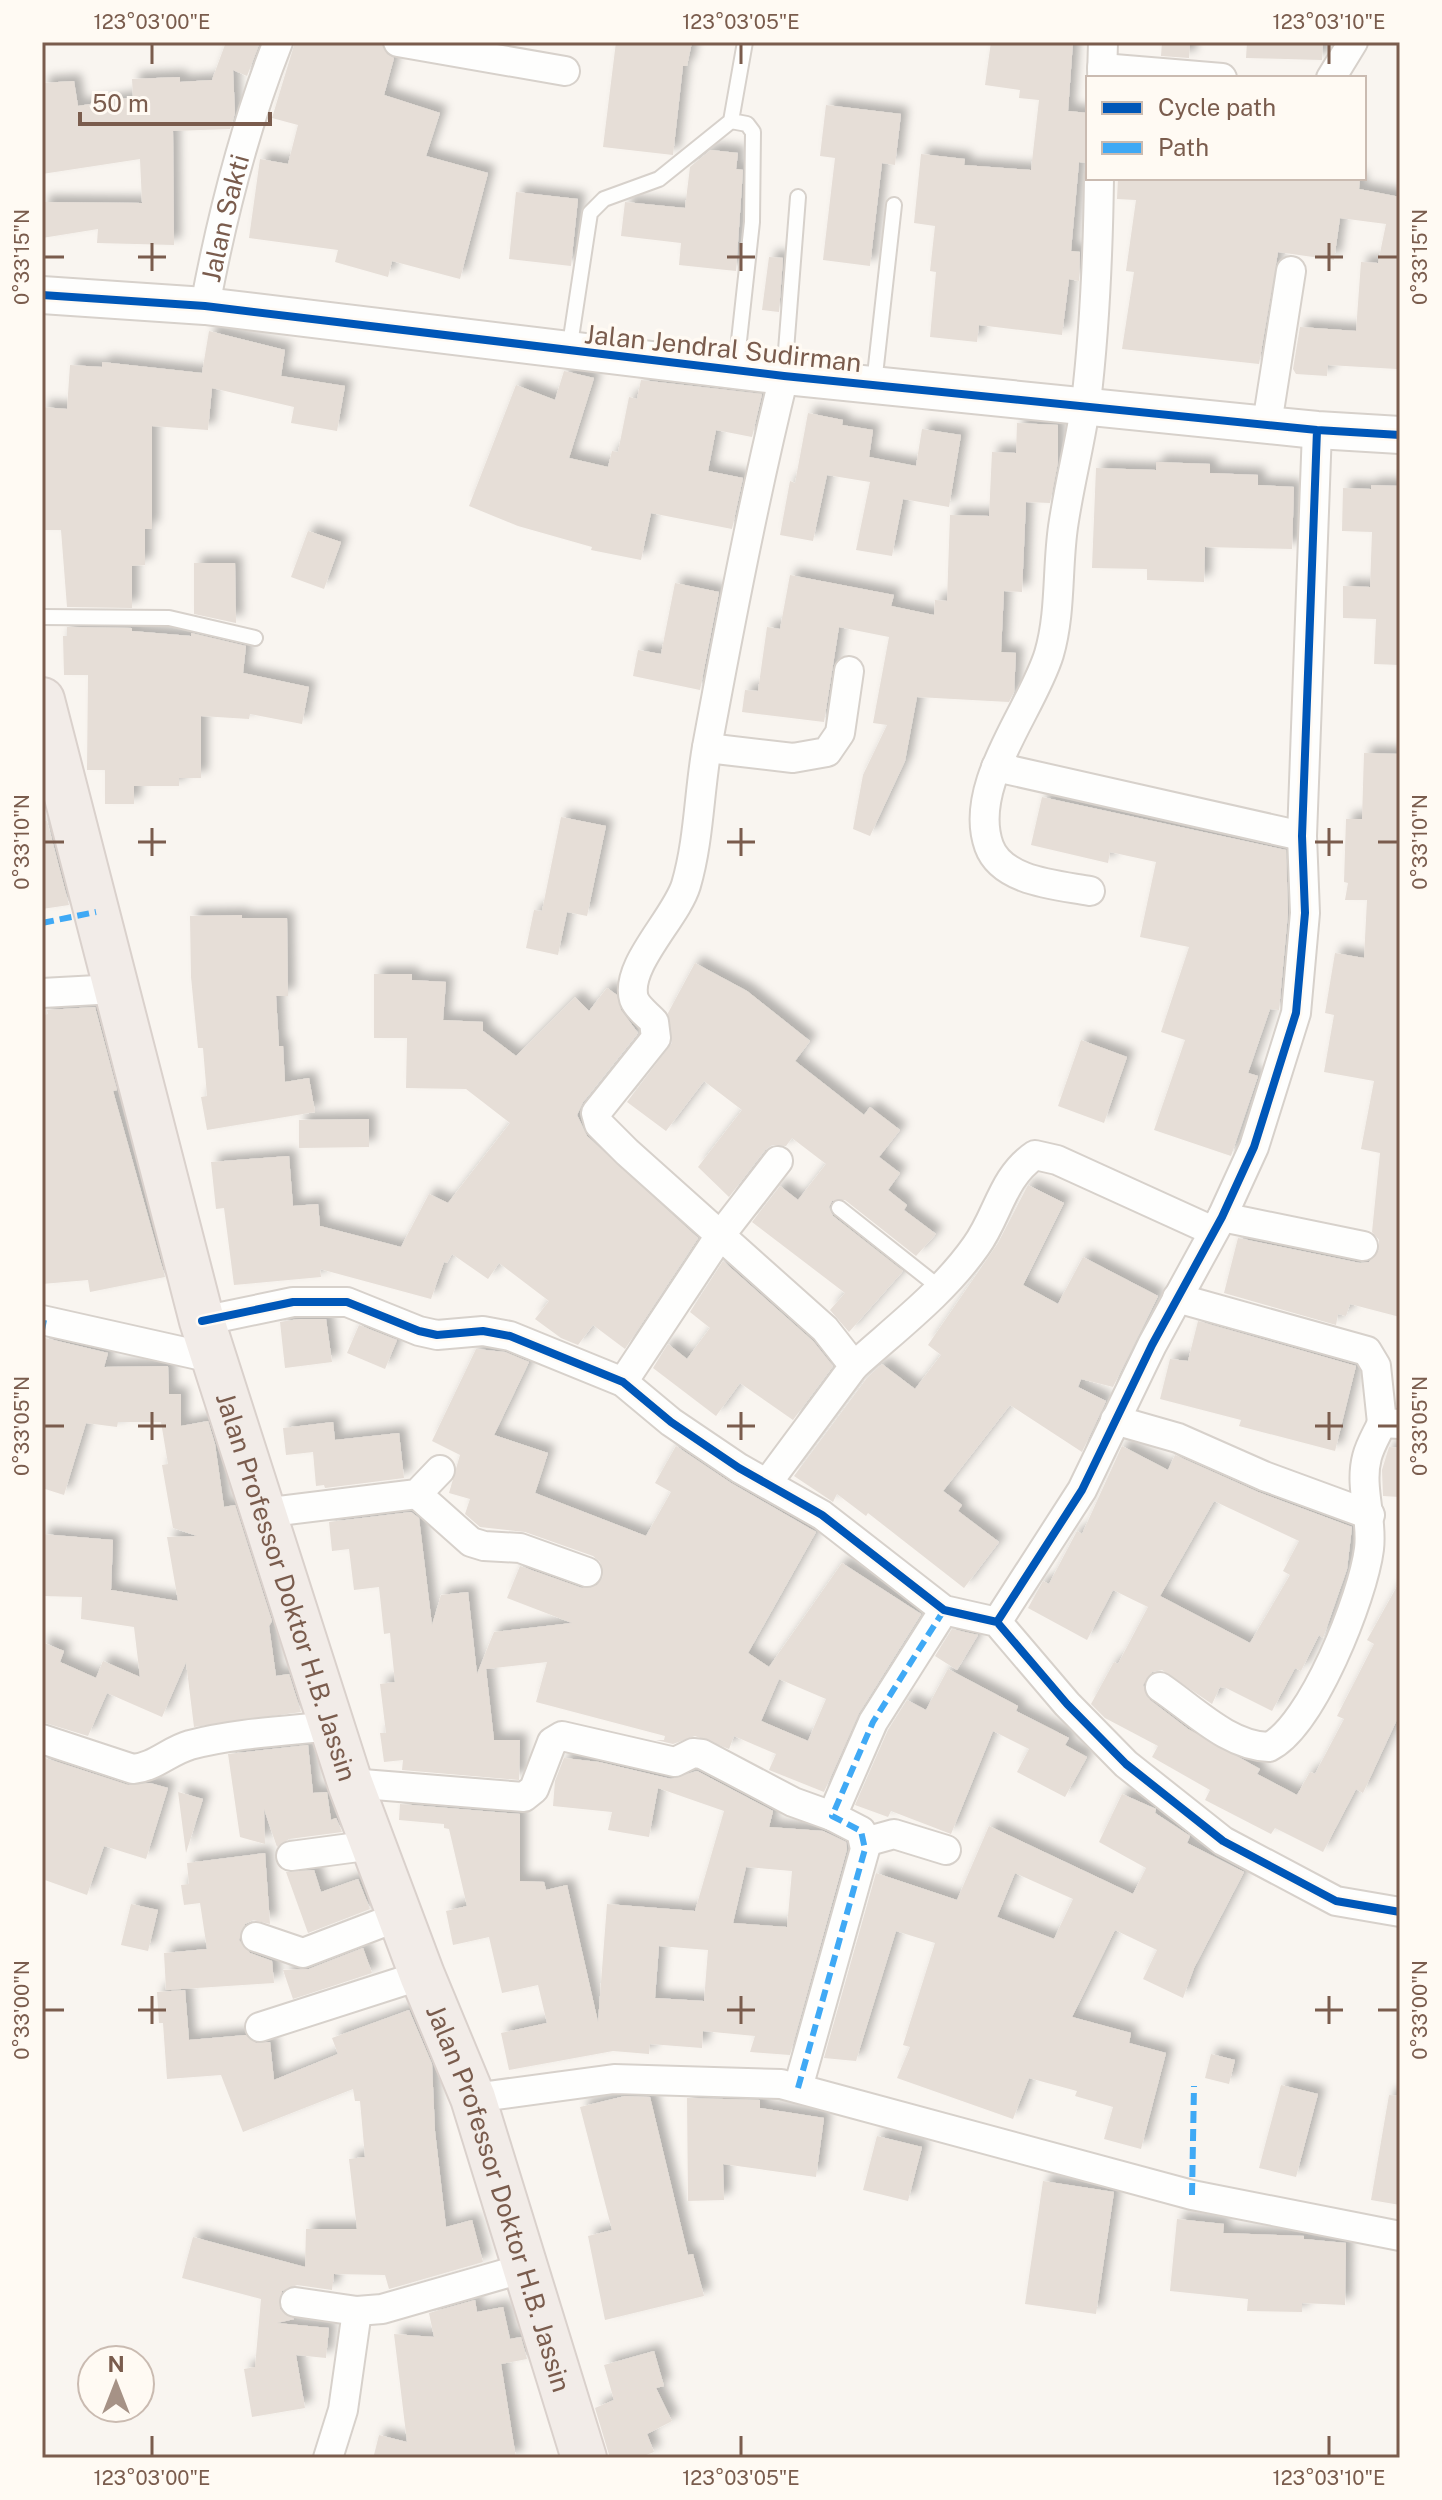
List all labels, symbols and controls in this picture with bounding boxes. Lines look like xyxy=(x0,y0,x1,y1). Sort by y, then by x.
text: 123°03'00"E xyxy=(94,10,210,34)
text: 123°03'05"E xyxy=(682,10,800,34)
text: 123°03'10"E xyxy=(1273,10,1385,34)
scale bar xyxy=(80,76,270,126)
legend xyxy=(1086,76,1366,180)
text: 50 m xyxy=(92,89,149,117)
text: Cycle path xyxy=(1158,93,1276,121)
text: Path xyxy=(1158,133,1209,161)
street label: Jalan Sakti xyxy=(195,151,255,285)
text: 0°33'15"N xyxy=(10,209,34,305)
text: 0°33'15"N xyxy=(1408,209,1432,305)
street label: Jalan Jendral Sudirman xyxy=(583,318,863,378)
text: 0°33'10"N xyxy=(10,794,34,890)
text: 0°33'10"N xyxy=(1408,794,1432,890)
text: 0°33'05"N xyxy=(10,1376,34,1476)
text: 0°33'05"N xyxy=(1408,1376,1432,1476)
street label: Jalan Professor Doktor H.B. Jassin xyxy=(210,1388,364,1785)
text: 0°33'00"N xyxy=(10,1960,34,2060)
text: 0°33'00"N xyxy=(1408,1960,1432,2060)
street label: Jalan Professor Doktor H.B. Jassin xyxy=(420,2000,578,2396)
north arrow xyxy=(76,2344,156,2424)
text: N xyxy=(107,2351,125,2377)
text: 123°03'00"E xyxy=(94,2466,210,2490)
text: 123°03'05"E xyxy=(682,2466,800,2490)
text: 123°03'10"E xyxy=(1273,2466,1385,2490)

